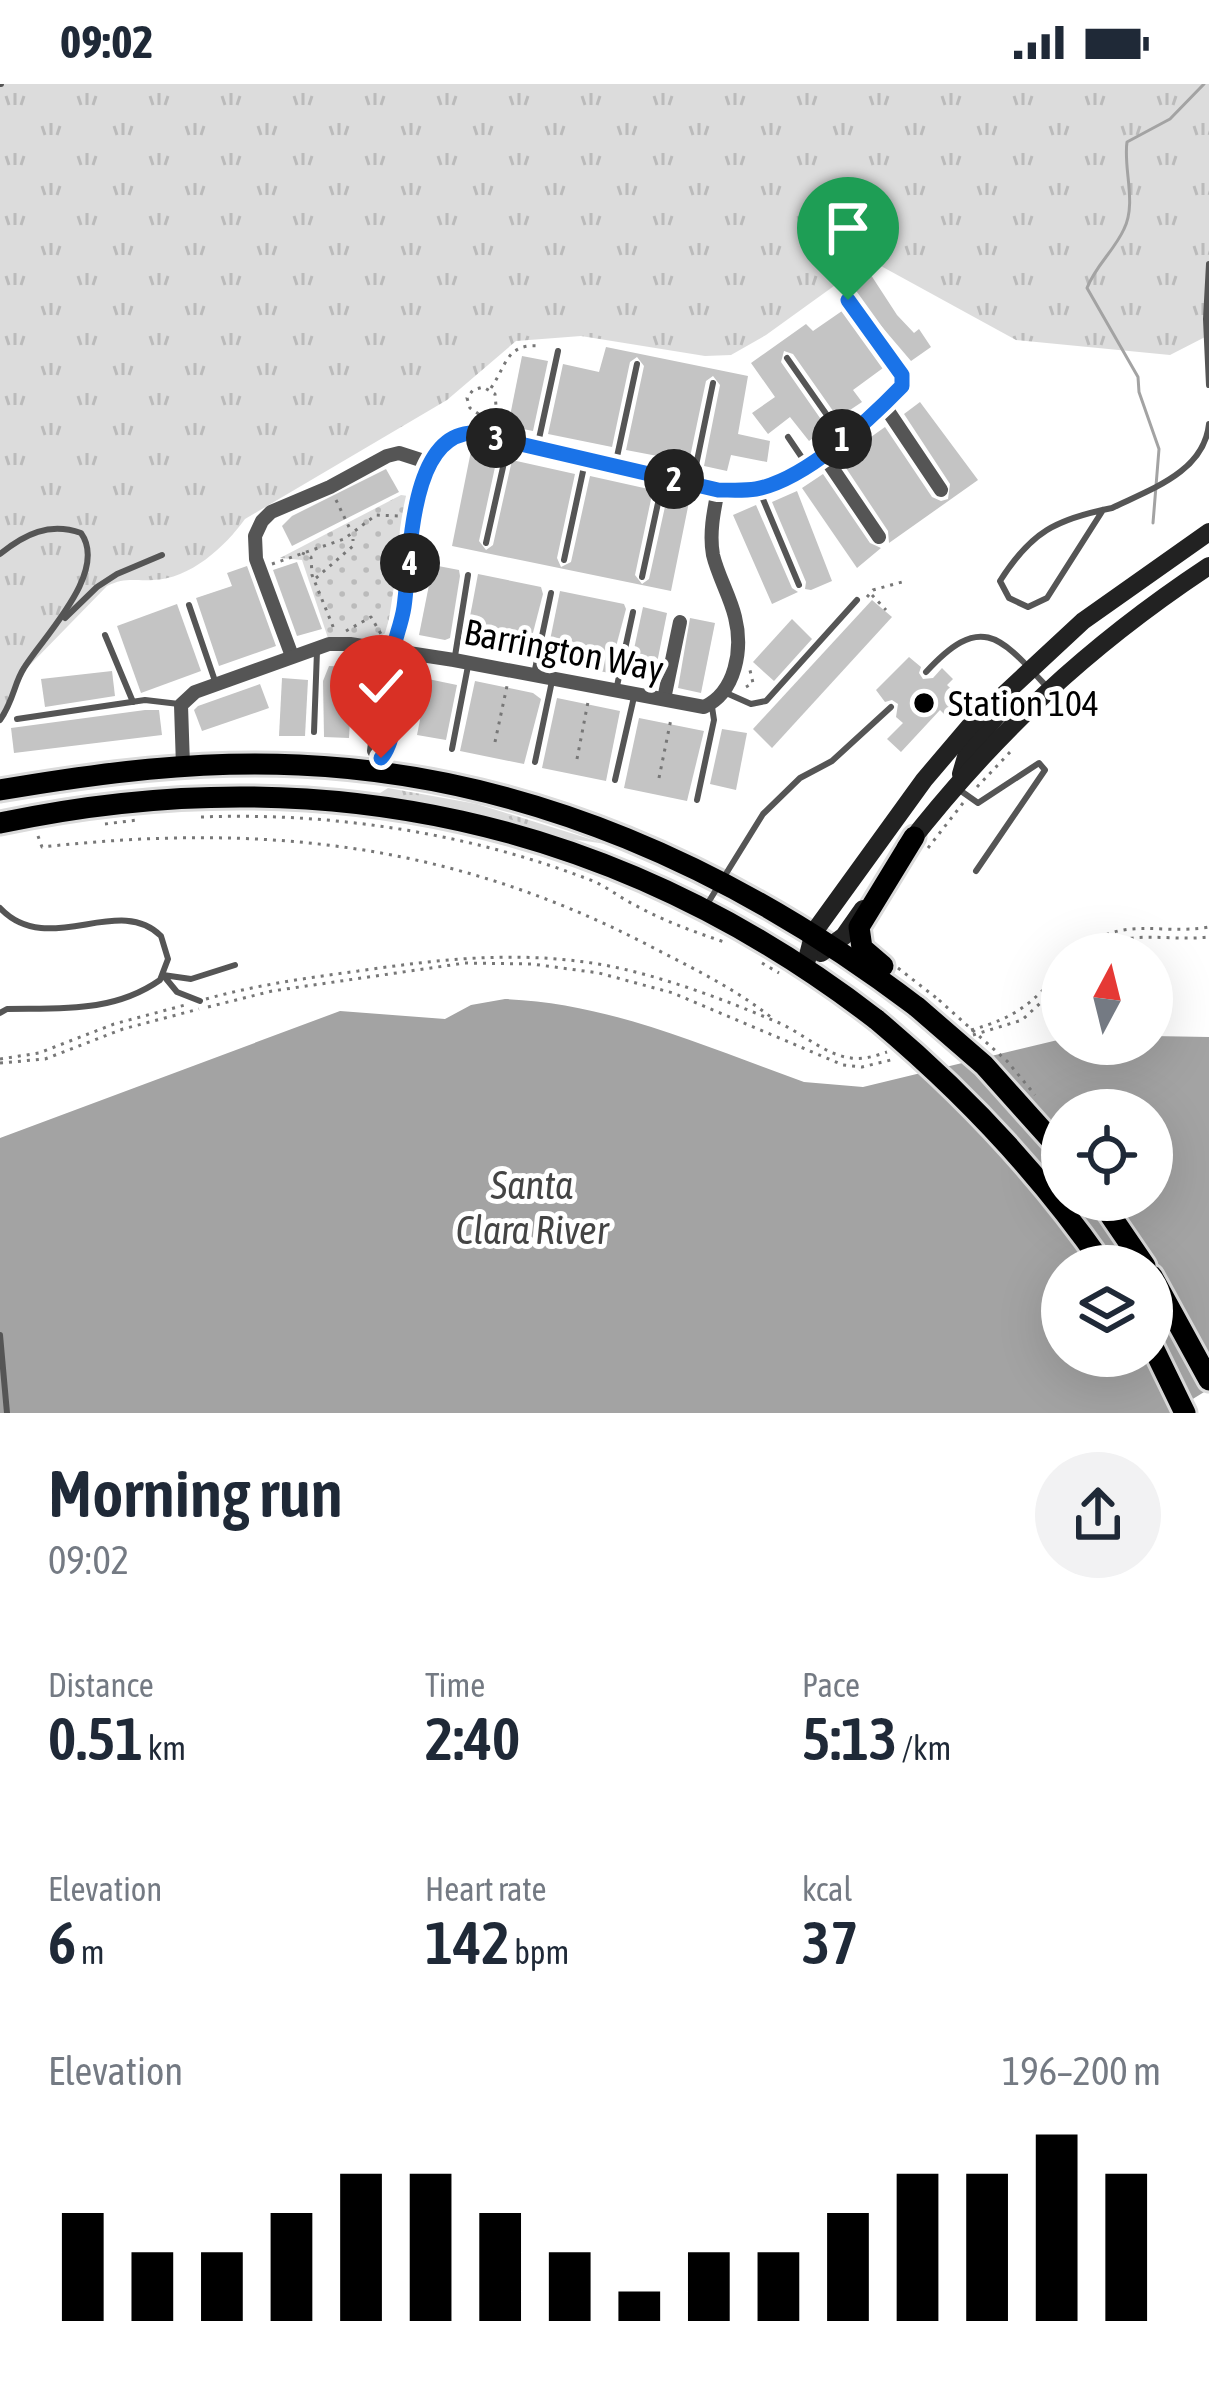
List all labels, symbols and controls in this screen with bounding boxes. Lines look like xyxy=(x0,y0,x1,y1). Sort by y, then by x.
text: 09:02 xyxy=(60,16,154,68)
pin xyxy=(797,177,899,300)
icon: arrive xyxy=(815,195,881,261)
pin: 3 xyxy=(466,408,526,468)
pin: 1 xyxy=(812,409,872,469)
text: 3 xyxy=(488,419,504,457)
text: 1 xyxy=(834,420,850,458)
pin: 2 xyxy=(644,449,704,509)
text: 2 xyxy=(666,460,682,498)
pin: 4 xyxy=(380,533,440,593)
text: 4 xyxy=(402,544,418,582)
street label: Barrington Way xyxy=(461,610,667,690)
pin xyxy=(330,635,432,758)
icon: check xyxy=(348,653,414,719)
place label: Station 104 xyxy=(948,682,1099,724)
marker: Station 104 xyxy=(911,690,937,716)
north arrow xyxy=(1041,933,1173,1065)
map controls xyxy=(1041,933,1173,1377)
button: locate xyxy=(1041,1089,1173,1221)
water label: Santa Clara River xyxy=(456,1163,610,1252)
button: layers xyxy=(1041,1245,1173,1377)
button: share xyxy=(1035,1452,1161,1578)
text: Morning run xyxy=(48,1455,343,1531)
text: 09:02 xyxy=(48,1538,129,1582)
text: Distance xyxy=(48,1666,154,1704)
text: Time xyxy=(425,1666,485,1704)
text: Pace xyxy=(802,1666,860,1704)
text: 0.51 xyxy=(48,1704,143,1773)
text: 2:40 xyxy=(425,1704,520,1773)
text: 5:13 xyxy=(802,1704,897,1773)
text: km xyxy=(143,1729,186,1767)
text: /km xyxy=(897,1729,951,1767)
text: Elevation xyxy=(48,1870,162,1908)
text: Heart rate xyxy=(425,1870,547,1908)
text: kcal xyxy=(802,1870,852,1908)
text: 6 xyxy=(48,1908,76,1977)
text: 142 xyxy=(425,1908,510,1977)
text: 37 xyxy=(802,1908,858,1977)
text: m xyxy=(76,1933,104,1971)
text: bpm xyxy=(510,1933,569,1971)
text: Elevation xyxy=(48,2049,183,2093)
text: 196–200 m xyxy=(1002,2049,1161,2093)

